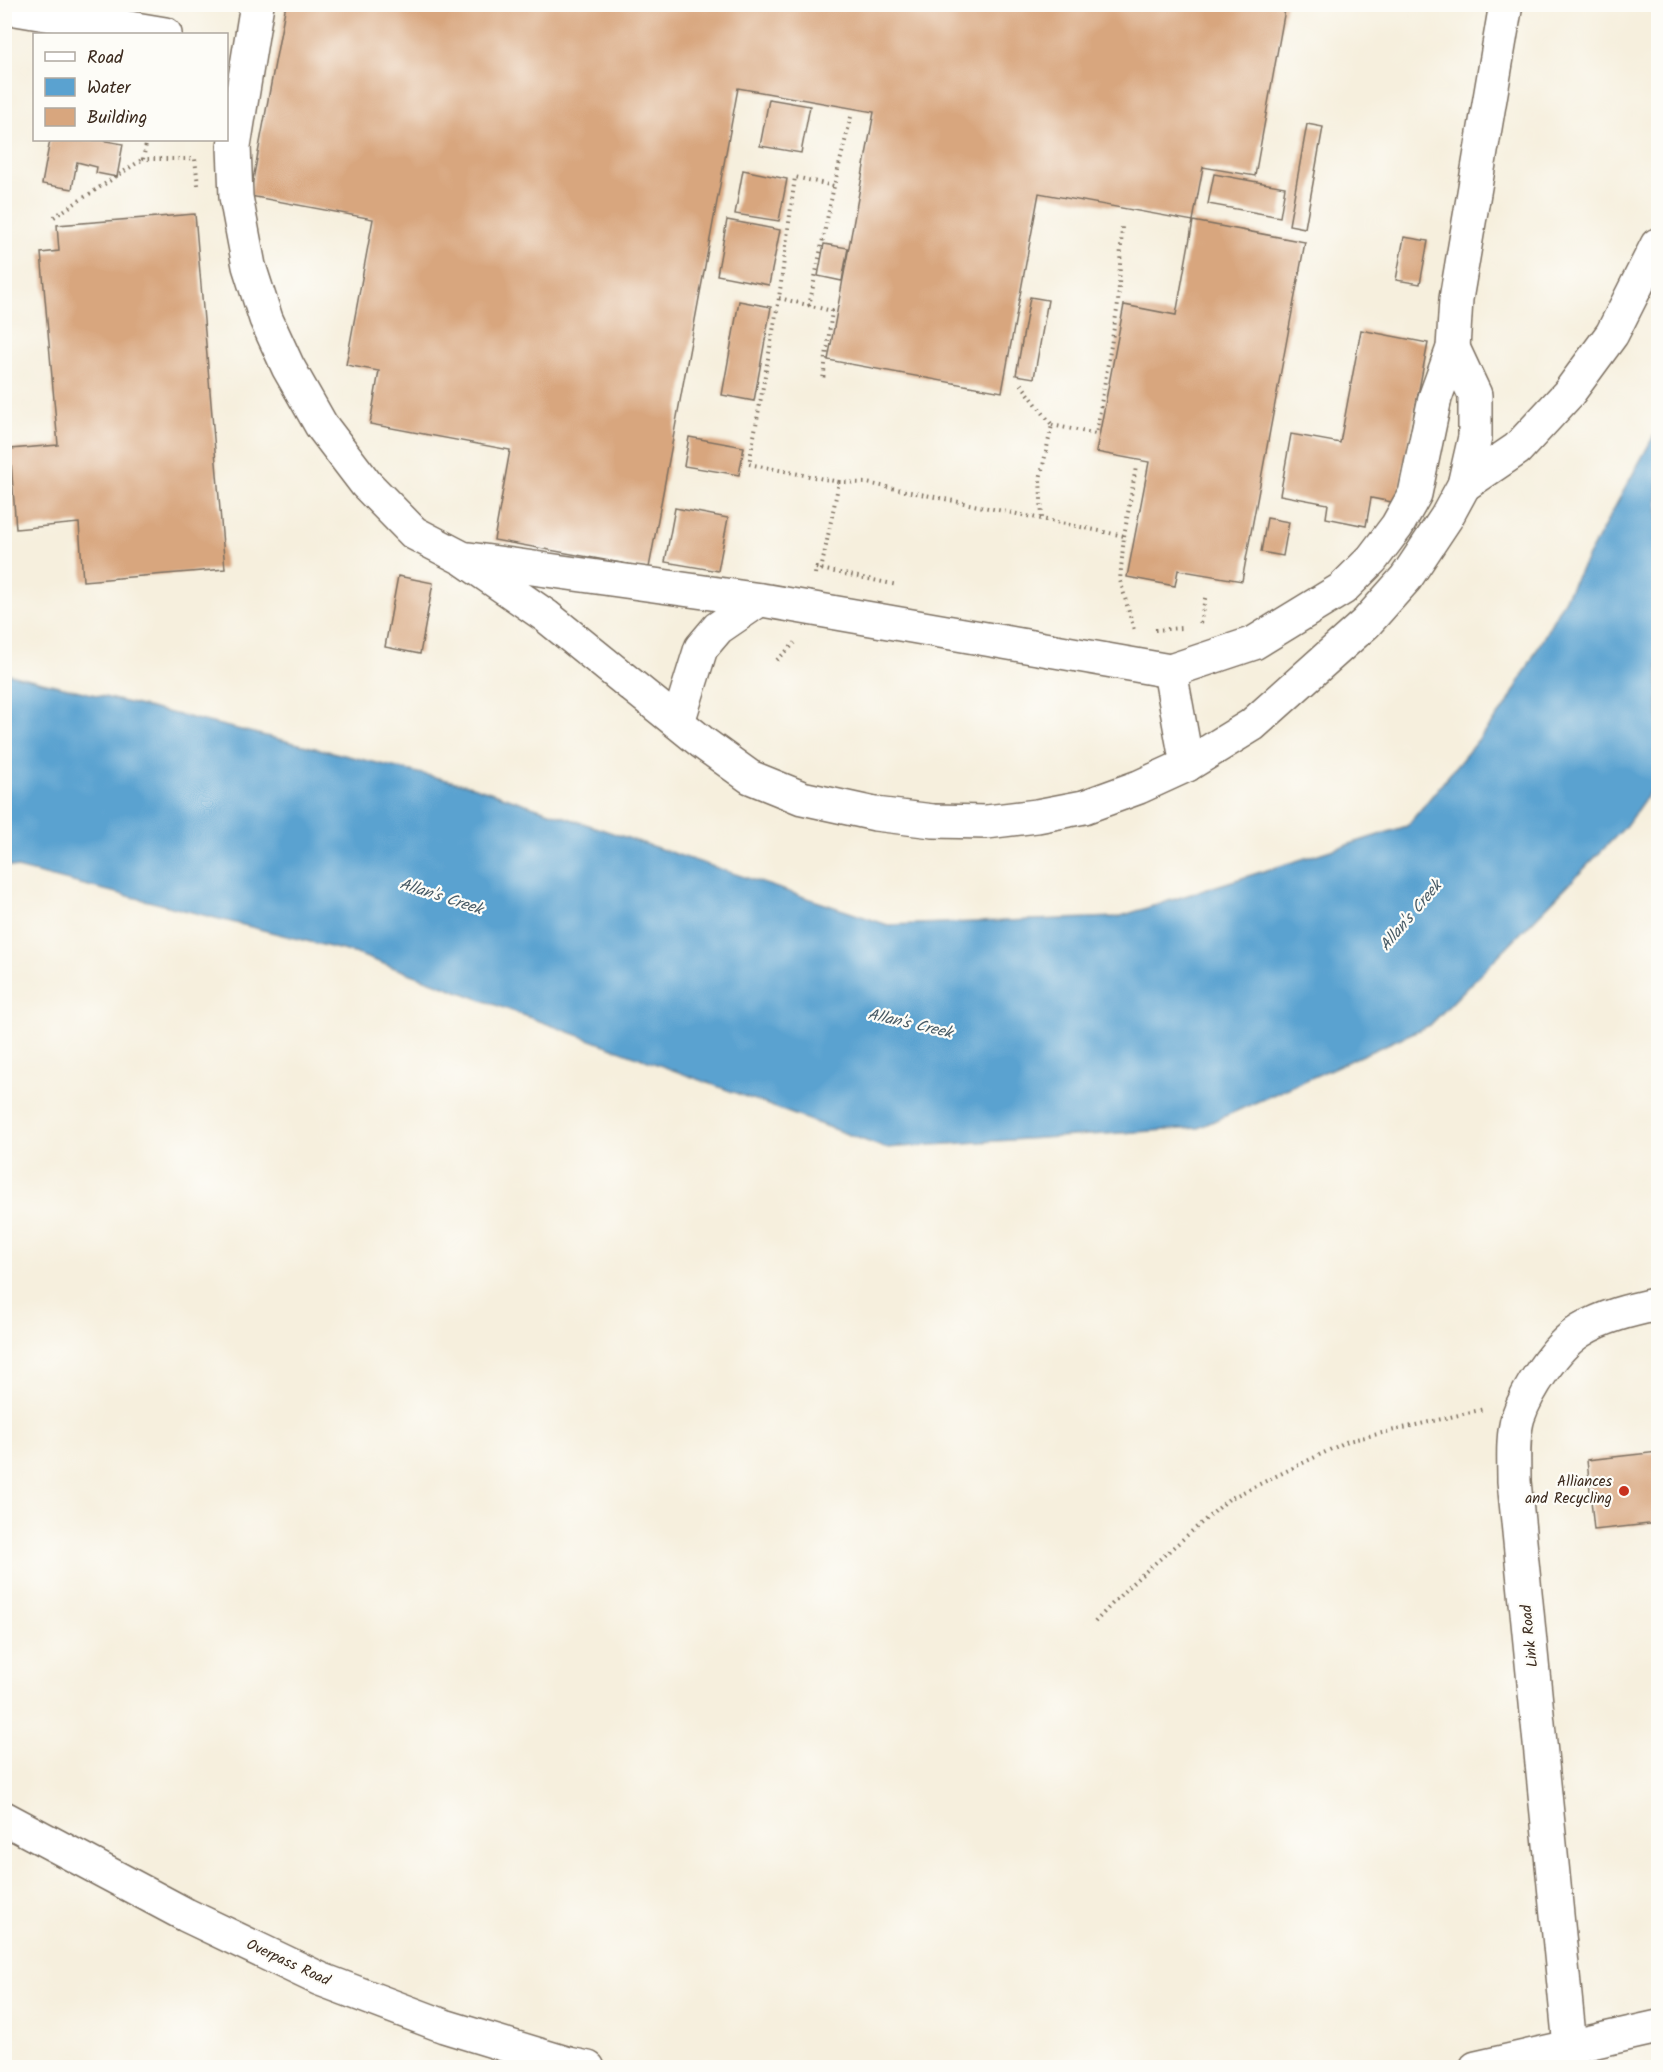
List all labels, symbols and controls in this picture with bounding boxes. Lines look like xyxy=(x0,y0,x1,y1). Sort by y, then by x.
legend xyxy=(33,33,228,141)
text: Road xyxy=(87,44,124,73)
text: Water xyxy=(87,74,132,103)
text: Building xyxy=(87,104,147,133)
water label: Allan's Creek xyxy=(396,872,488,923)
water label: Allan's Creek xyxy=(1374,873,1450,957)
water label: Allan's Creek xyxy=(865,1002,957,1046)
place label: Alliances and Recycling xyxy=(1525,1470,1613,1511)
marker: Alliances and Recycling xyxy=(1617,1484,1631,1498)
street label: Link Road xyxy=(1515,1603,1545,1669)
street label: Overpass Road xyxy=(242,1933,334,1993)

